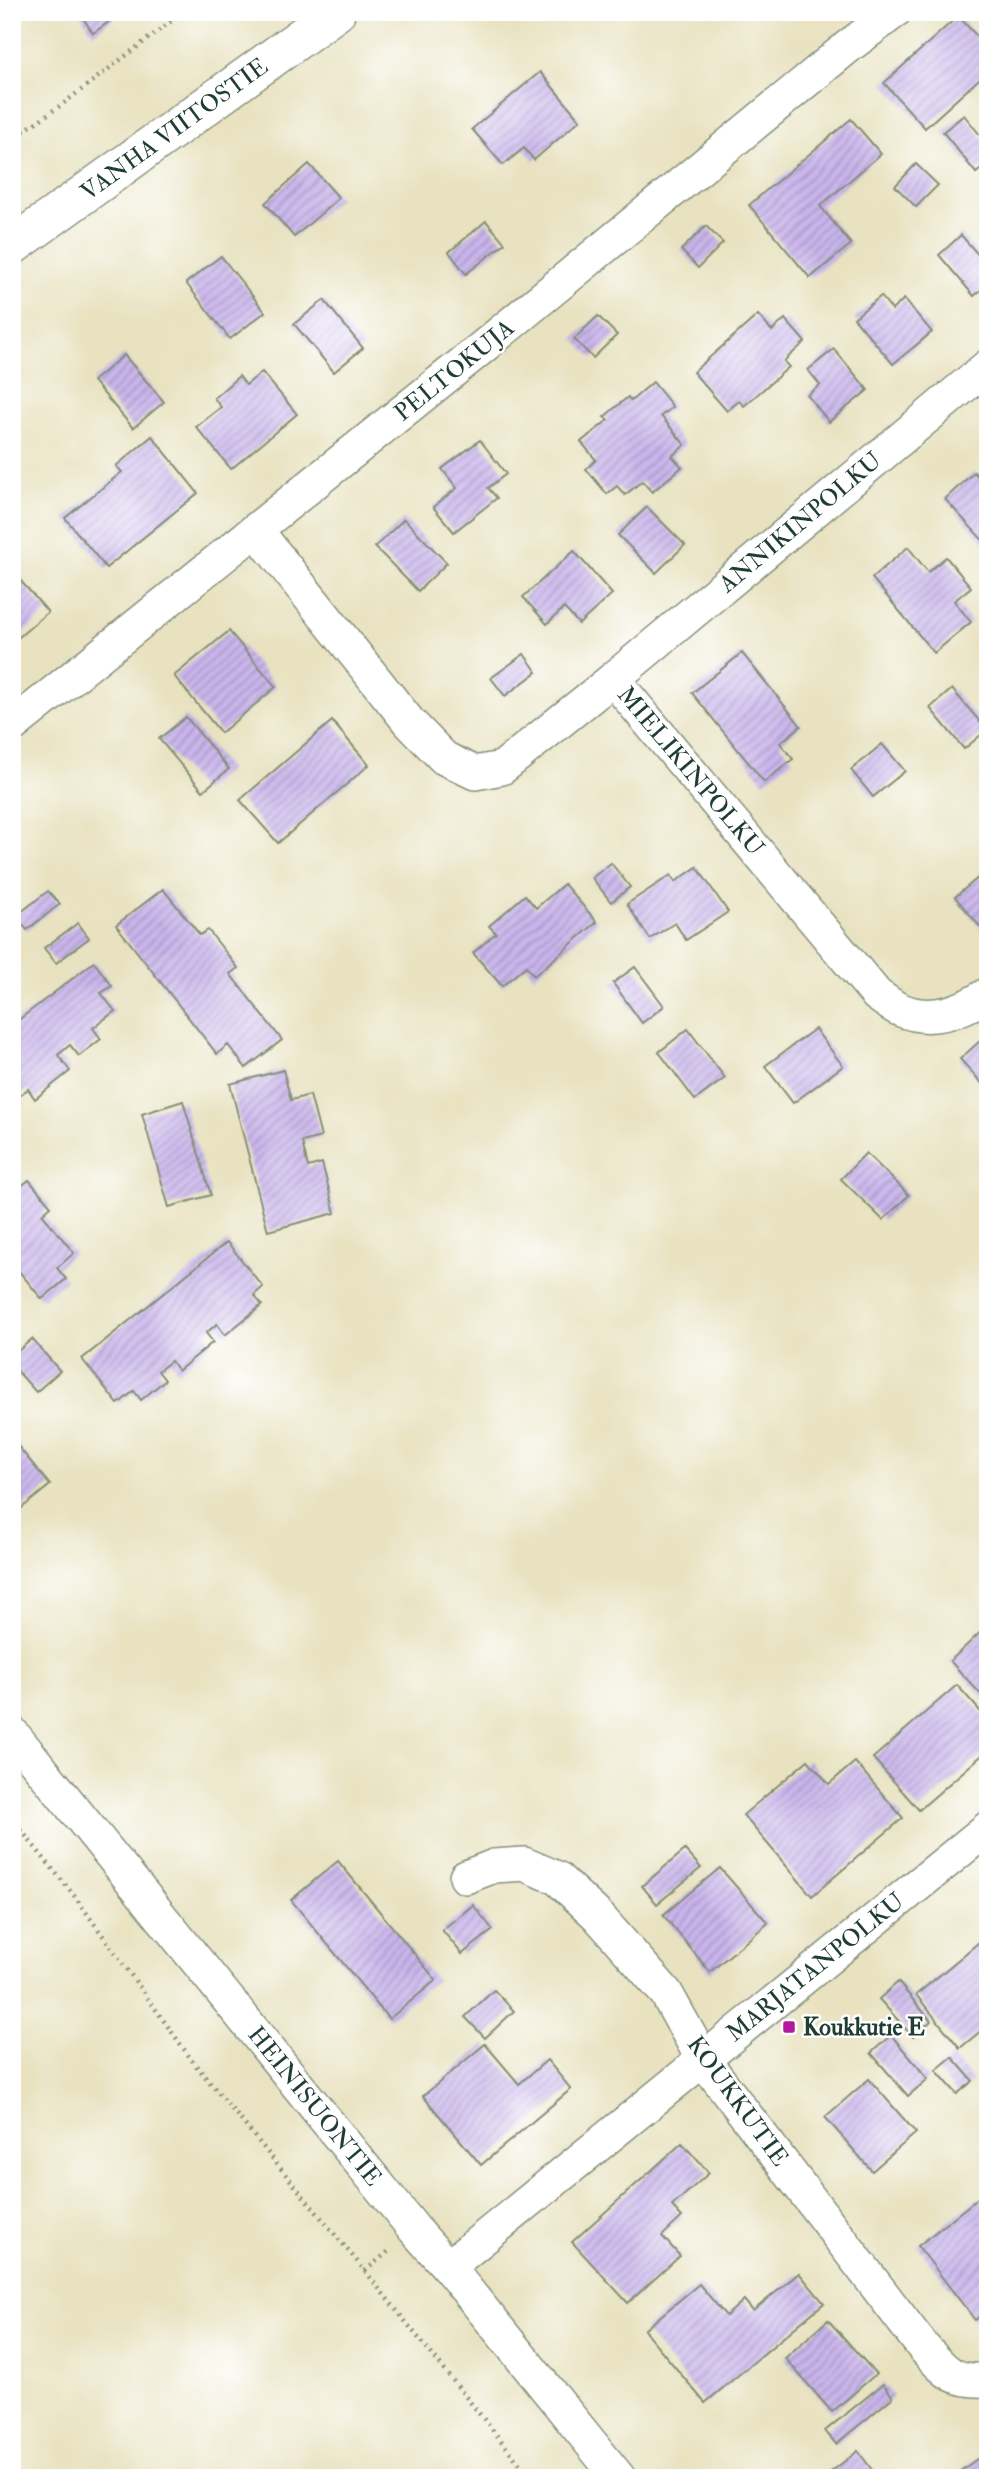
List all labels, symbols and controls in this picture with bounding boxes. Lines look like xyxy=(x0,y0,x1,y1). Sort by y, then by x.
street label: VANHA VIITOSTIE xyxy=(74,51,274,208)
street label: PELTOKUJA xyxy=(388,312,521,428)
street label: ANNIKINPOLKU xyxy=(712,445,888,600)
street label: MIELIKINPOLKU xyxy=(610,680,771,863)
street label: MARJATANPOLKU xyxy=(720,1886,911,2049)
place label: Koukkutie E xyxy=(803,2012,925,2043)
marker: Koukkutie E xyxy=(781,2019,797,2035)
street label: HEINISUONTIE xyxy=(241,2020,389,2192)
street label: KOUKKUTIE xyxy=(680,2030,795,2173)

